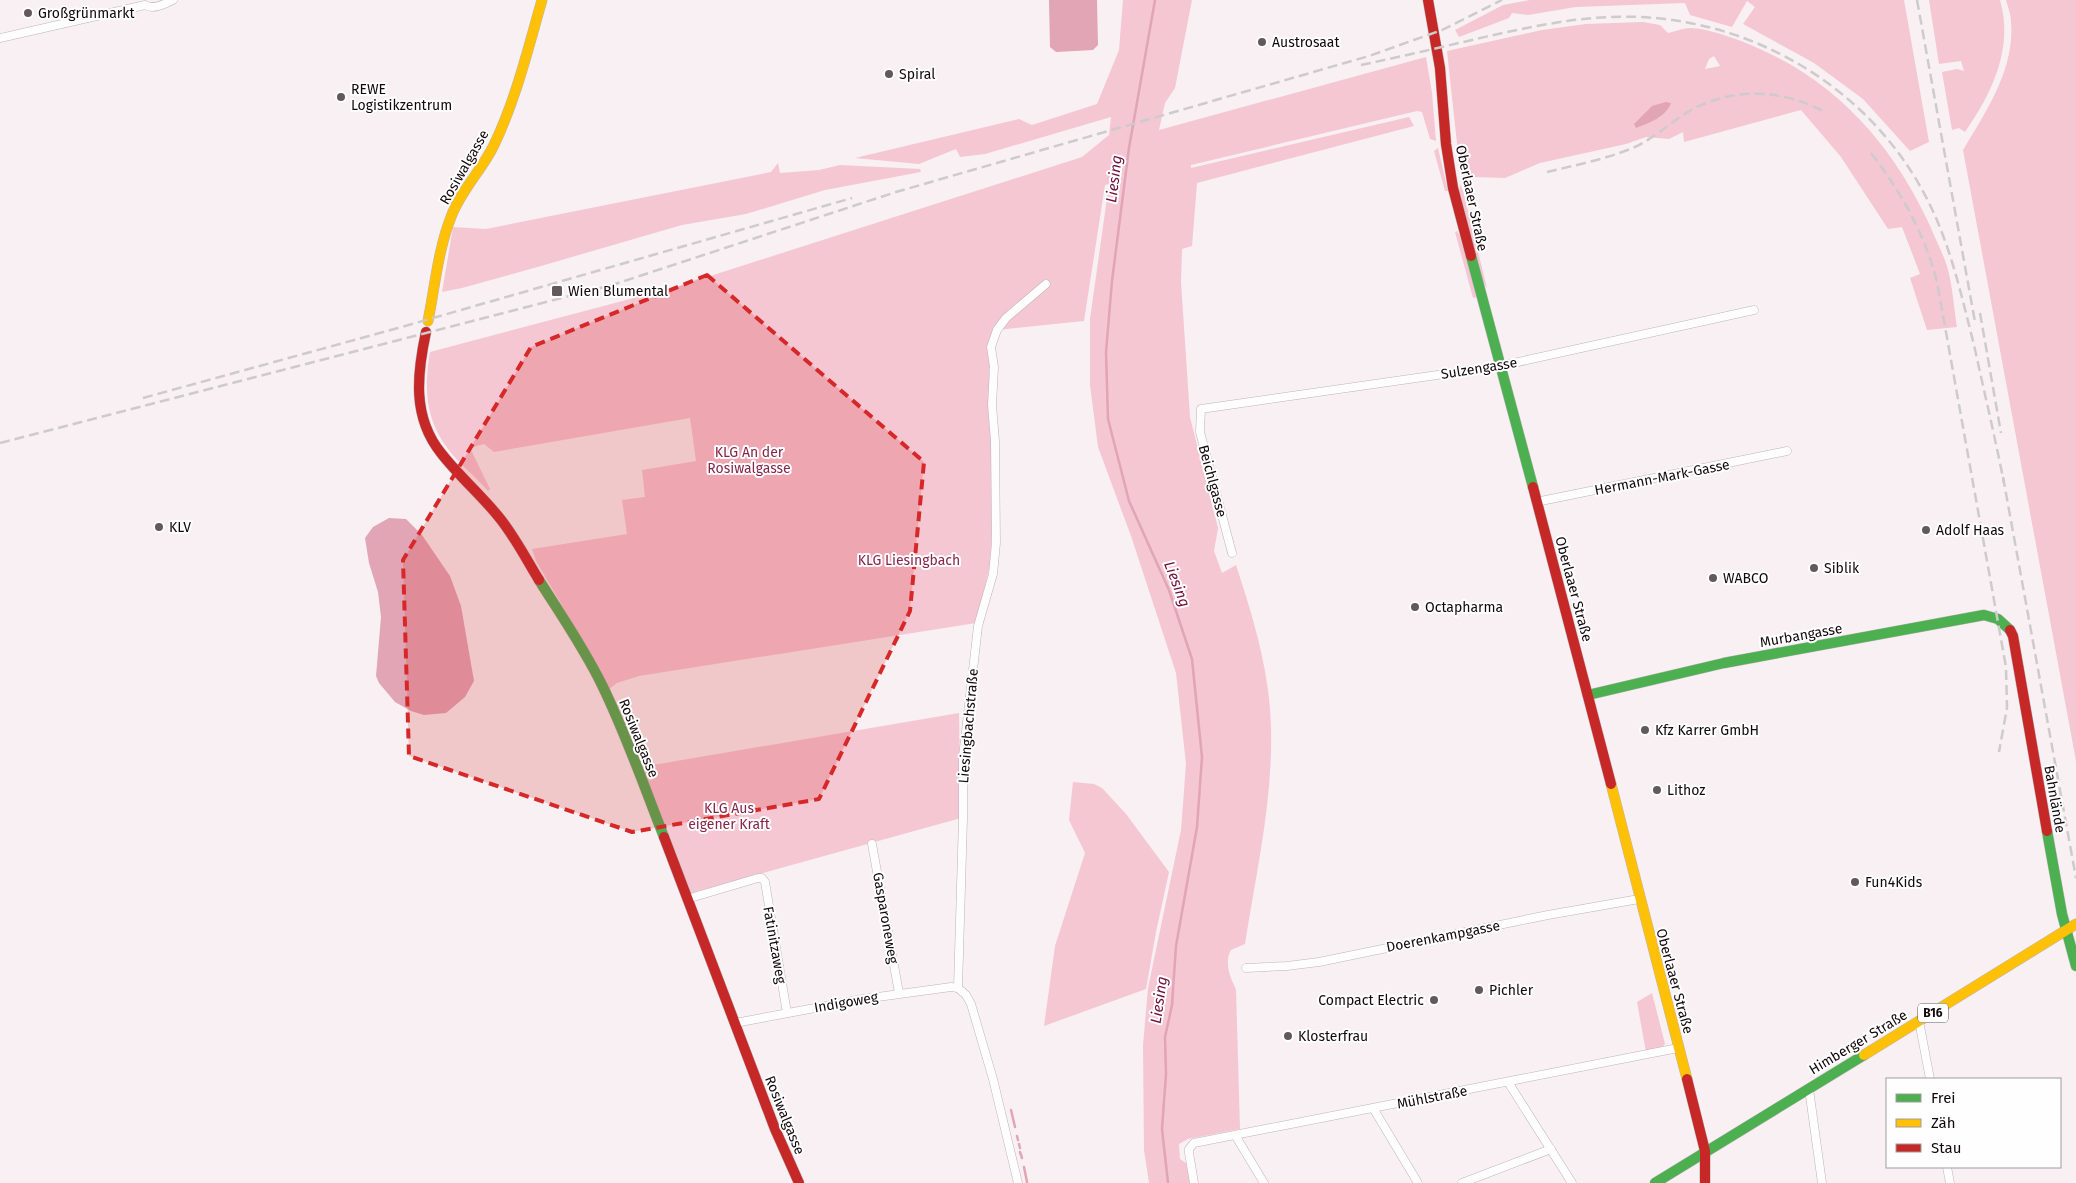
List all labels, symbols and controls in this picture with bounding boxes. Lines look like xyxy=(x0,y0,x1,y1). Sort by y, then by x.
place label: Großgrünmarkt xyxy=(38,5,135,22)
marker: Großgrünmarkt xyxy=(22,7,34,19)
place label: Austrosaat xyxy=(1272,34,1340,51)
marker: Austrosaat xyxy=(1256,36,1268,48)
place label: Spiral xyxy=(899,66,935,83)
marker: Spiral xyxy=(883,68,895,80)
place label: REWE Logistikzentrum xyxy=(351,81,452,114)
marker: REWE Logistikzentrum xyxy=(335,91,347,103)
street label: Rosiwalgasse xyxy=(436,127,493,208)
street label: Oberlaaer Straße xyxy=(1452,143,1491,253)
water label: Liesing xyxy=(1102,154,1126,204)
place label: Wien Blumental xyxy=(568,283,668,300)
marker: Wien Blumental xyxy=(550,284,564,298)
street label: Sulzengasse xyxy=(1440,354,1518,383)
street label: Beichlgasse xyxy=(1195,443,1230,519)
park label: KLG An der Rosiwalgasse xyxy=(707,444,791,477)
street label: Hermann-Mark-Gasse xyxy=(1593,456,1731,499)
place label: KLV xyxy=(169,519,191,536)
marker: KLV xyxy=(153,521,165,533)
place label: Adolf Haas xyxy=(1936,522,2005,539)
marker: Adolf Haas xyxy=(1920,524,1932,536)
street label: Oberlaaer Straße xyxy=(1551,535,1596,644)
park label: KLG Liesingbach xyxy=(858,552,960,569)
water label: Liesing xyxy=(1160,558,1194,610)
place label: Siblik xyxy=(1824,560,1860,577)
marker: Siblik xyxy=(1808,562,1820,574)
place label: WABCO xyxy=(1723,570,1768,587)
marker: WABCO xyxy=(1707,572,1719,584)
place label: Octapharma xyxy=(1425,599,1503,616)
marker: Octapharma xyxy=(1409,601,1421,613)
street label: Murbangasse xyxy=(1758,620,1844,651)
street label: Liesingbachstraße xyxy=(955,668,982,784)
street label: Rosiwalgasse xyxy=(615,696,662,780)
place label: Kfz Karrer GmbH xyxy=(1655,722,1759,739)
marker: Kfz Karrer GmbH xyxy=(1639,724,1651,736)
street label: Bahnlände xyxy=(2040,764,2069,834)
place label: Lithoz xyxy=(1667,782,1705,799)
marker: Lithoz xyxy=(1651,784,1663,796)
park label: KLG Aus eigener Kraft xyxy=(688,800,771,833)
street label: Gasparoneweg xyxy=(869,871,902,966)
place label: Fun4Kids xyxy=(1865,874,1923,891)
marker: Fun4Kids xyxy=(1849,876,1861,888)
street label: Fatinitzaweg xyxy=(759,905,790,986)
street label: Doerenkampgasse xyxy=(1385,917,1501,956)
street label: Oberlaaer Straße xyxy=(1652,927,1697,1036)
water label: Liesing xyxy=(1147,975,1171,1025)
place label: Pichler xyxy=(1489,982,1534,999)
marker: Pichler xyxy=(1473,984,1485,996)
street label: Indigoweg xyxy=(813,988,880,1016)
place label: Compact Electric xyxy=(1318,992,1424,1009)
marker: Compact Electric xyxy=(1428,994,1440,1006)
road number: B16 xyxy=(1918,1004,1948,1022)
street label: Himberger Straße xyxy=(1806,1006,1910,1078)
place label: Klosterfrau xyxy=(1298,1028,1368,1045)
marker: Klosterfrau xyxy=(1282,1030,1294,1042)
street label: Rosiwalgasse xyxy=(761,1073,808,1157)
legend xyxy=(1886,1078,2061,1168)
street label: Mühlstraße xyxy=(1395,1082,1469,1113)
text: Frei xyxy=(1931,1089,1956,1107)
text: Zäh xyxy=(1931,1114,1956,1132)
text: Stau xyxy=(1931,1139,1961,1157)

